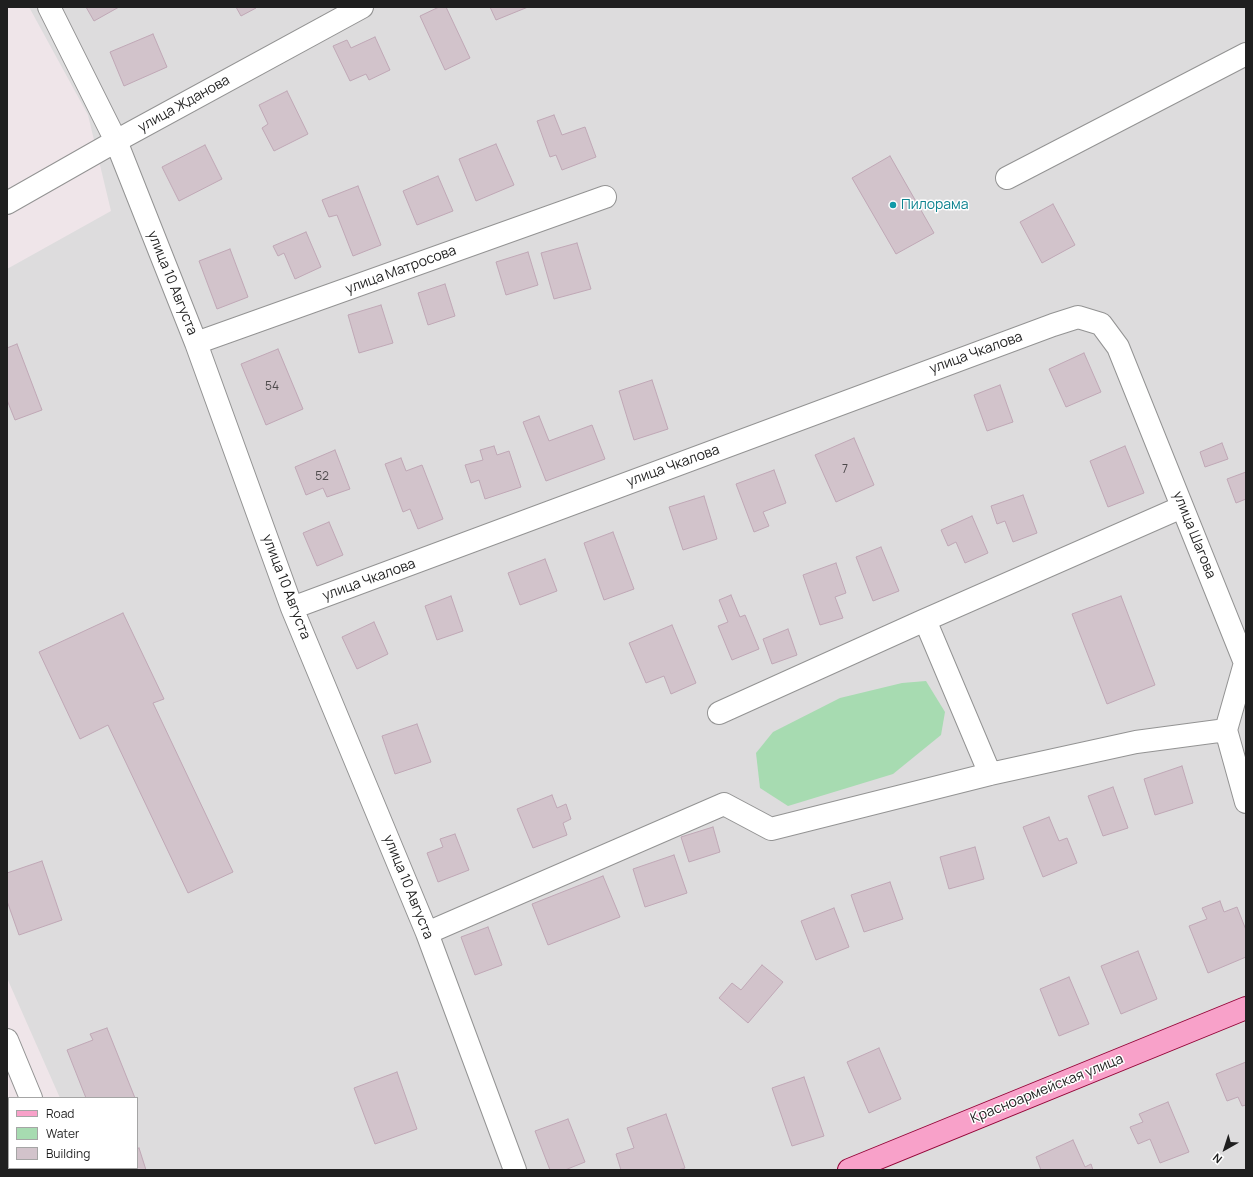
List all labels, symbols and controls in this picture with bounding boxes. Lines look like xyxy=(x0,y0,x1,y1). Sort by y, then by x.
street label: улица Жданова xyxy=(135,72,233,136)
place label: Пилорама xyxy=(901,197,969,213)
marker: Пилорама xyxy=(888,200,898,210)
street label: улица 10 Августа xyxy=(143,228,201,338)
street label: улица Матросова xyxy=(343,242,459,298)
street label: улица Чкалова xyxy=(927,328,1025,378)
house number: 54 xyxy=(265,380,279,394)
street label: улица Чкалова xyxy=(624,441,722,491)
house number: 7 xyxy=(842,463,848,477)
house number: 52 xyxy=(315,470,329,484)
street label: улица Шагова xyxy=(1169,489,1219,581)
street label: улица 10 Августа xyxy=(258,532,314,642)
street label: улица Чкалова xyxy=(320,555,418,605)
street label: улица 10 Августа xyxy=(379,832,437,942)
street label: Красноармейская улица xyxy=(968,1051,1126,1127)
legend xyxy=(8,1097,138,1169)
text: Road xyxy=(46,1105,74,1122)
text: Water xyxy=(46,1125,79,1142)
north arrow xyxy=(1205,1129,1245,1169)
text: Building xyxy=(46,1145,90,1162)
text: N xyxy=(1209,1150,1225,1167)

